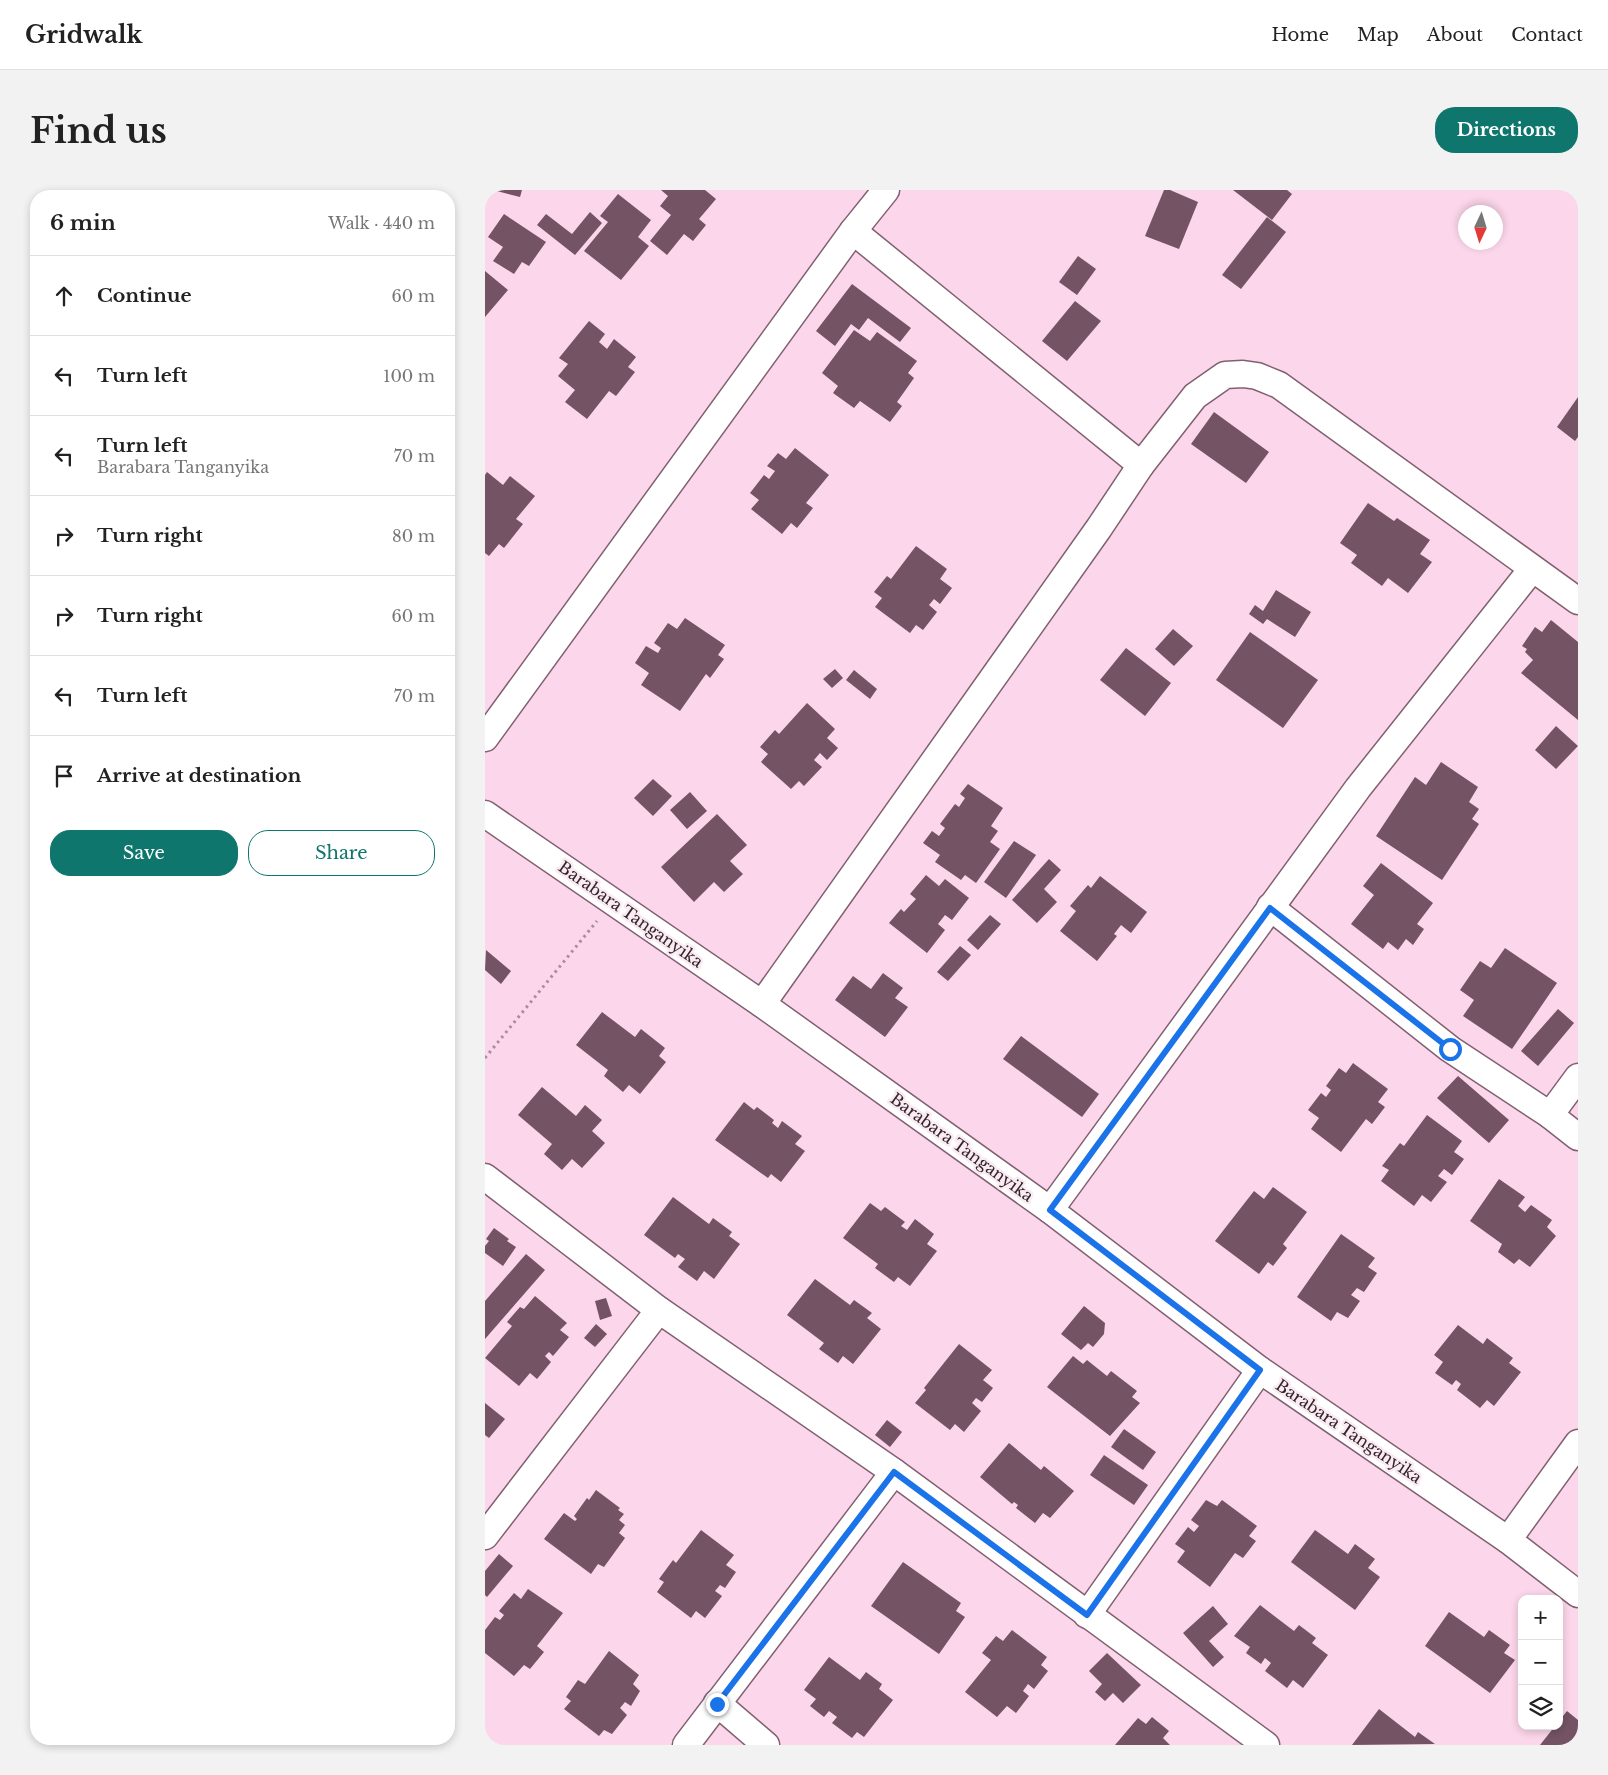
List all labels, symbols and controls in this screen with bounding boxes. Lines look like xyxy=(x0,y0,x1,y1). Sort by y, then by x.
text: Gridwalk xyxy=(25,20,142,49)
text: Home xyxy=(1271,24,1329,46)
text: Map xyxy=(1357,24,1399,46)
text: About xyxy=(1427,24,1483,46)
text: Contact xyxy=(1511,24,1583,46)
button: Directions xyxy=(1435,107,1578,153)
text: Find us xyxy=(30,109,167,152)
north arrow xyxy=(1458,205,1503,250)
text: 6 min xyxy=(50,210,116,236)
text: Walk · 440 m xyxy=(328,213,435,233)
icon: ahead xyxy=(50,282,78,310)
text: Continue xyxy=(97,284,192,307)
text: 60 m xyxy=(392,286,435,306)
icon: left xyxy=(50,362,78,390)
text: Turn left xyxy=(97,364,188,387)
text: 100 m xyxy=(383,366,435,386)
text: Turn left xyxy=(97,434,188,457)
icon: left xyxy=(50,442,78,470)
text: 70 m xyxy=(394,446,435,466)
text: Barabara Tanganyika xyxy=(97,457,269,477)
icon: right xyxy=(50,522,78,550)
text: Turn right xyxy=(97,524,203,547)
text: 80 m xyxy=(392,526,435,546)
icon: right xyxy=(50,602,78,630)
text: Turn right xyxy=(97,604,203,627)
text: 60 m xyxy=(392,606,435,626)
icon: left xyxy=(50,682,78,710)
text: Turn left xyxy=(97,684,188,707)
text: 70 m xyxy=(394,686,435,706)
icon: arrive xyxy=(50,762,78,790)
text: Arrive at destination xyxy=(97,764,301,787)
button: Save xyxy=(50,830,238,876)
button: Share xyxy=(248,830,435,876)
street label: Barabara Tanganyika xyxy=(555,856,707,972)
route start xyxy=(1439,1038,1462,1061)
street label: Barabara Tanganyika xyxy=(887,1088,1038,1206)
street label: Barabara Tanganyika xyxy=(1272,1375,1426,1487)
map controls xyxy=(1518,1595,1563,1730)
button: + xyxy=(1518,1595,1563,1640)
button: − xyxy=(1518,1640,1563,1685)
button: layers xyxy=(1518,1685,1563,1730)
route end xyxy=(706,1693,729,1716)

